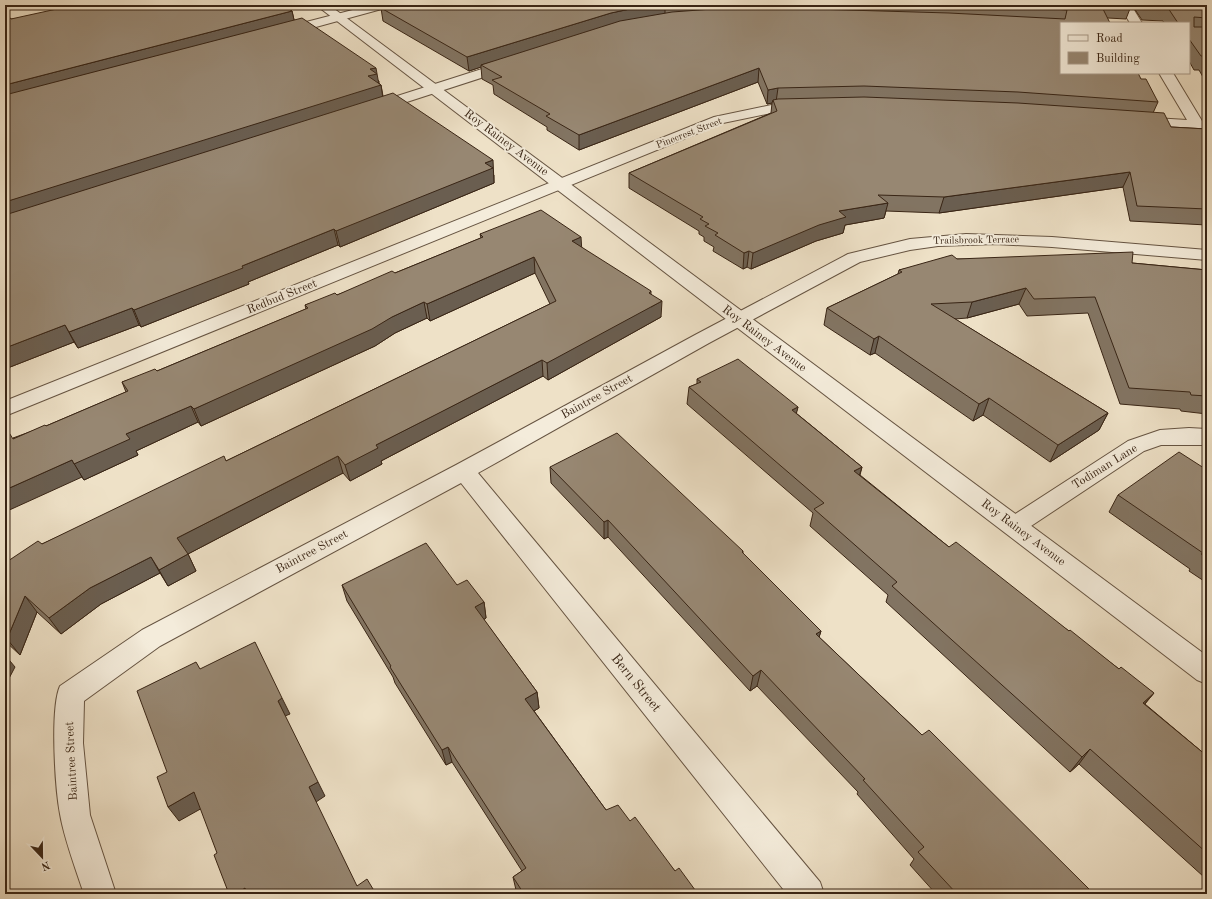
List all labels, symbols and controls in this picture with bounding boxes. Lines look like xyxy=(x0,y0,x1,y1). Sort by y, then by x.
legend xyxy=(1060,22,1190,74)
text: Road xyxy=(1096,33,1123,45)
text: Building xyxy=(1096,53,1140,65)
street label: Roy Rainey Avenue xyxy=(462,108,551,179)
street label: Pinecrest Street xyxy=(655,116,724,150)
street label: Trailsbrook Terrace xyxy=(933,234,1020,246)
street label: Redbud Street xyxy=(245,278,319,316)
street label: Roy Rainey Avenue xyxy=(720,304,809,375)
street label: Baintree Street xyxy=(559,373,635,421)
street label: Todiman Lane xyxy=(1070,442,1140,492)
street label: Roy Rainey Avenue xyxy=(979,498,1068,569)
street label: Baintree Street xyxy=(274,528,350,576)
street label: Bern Street xyxy=(608,651,664,715)
street label: Baintree Street xyxy=(64,721,80,801)
north arrow xyxy=(22,837,62,877)
text: N xyxy=(39,858,51,872)

